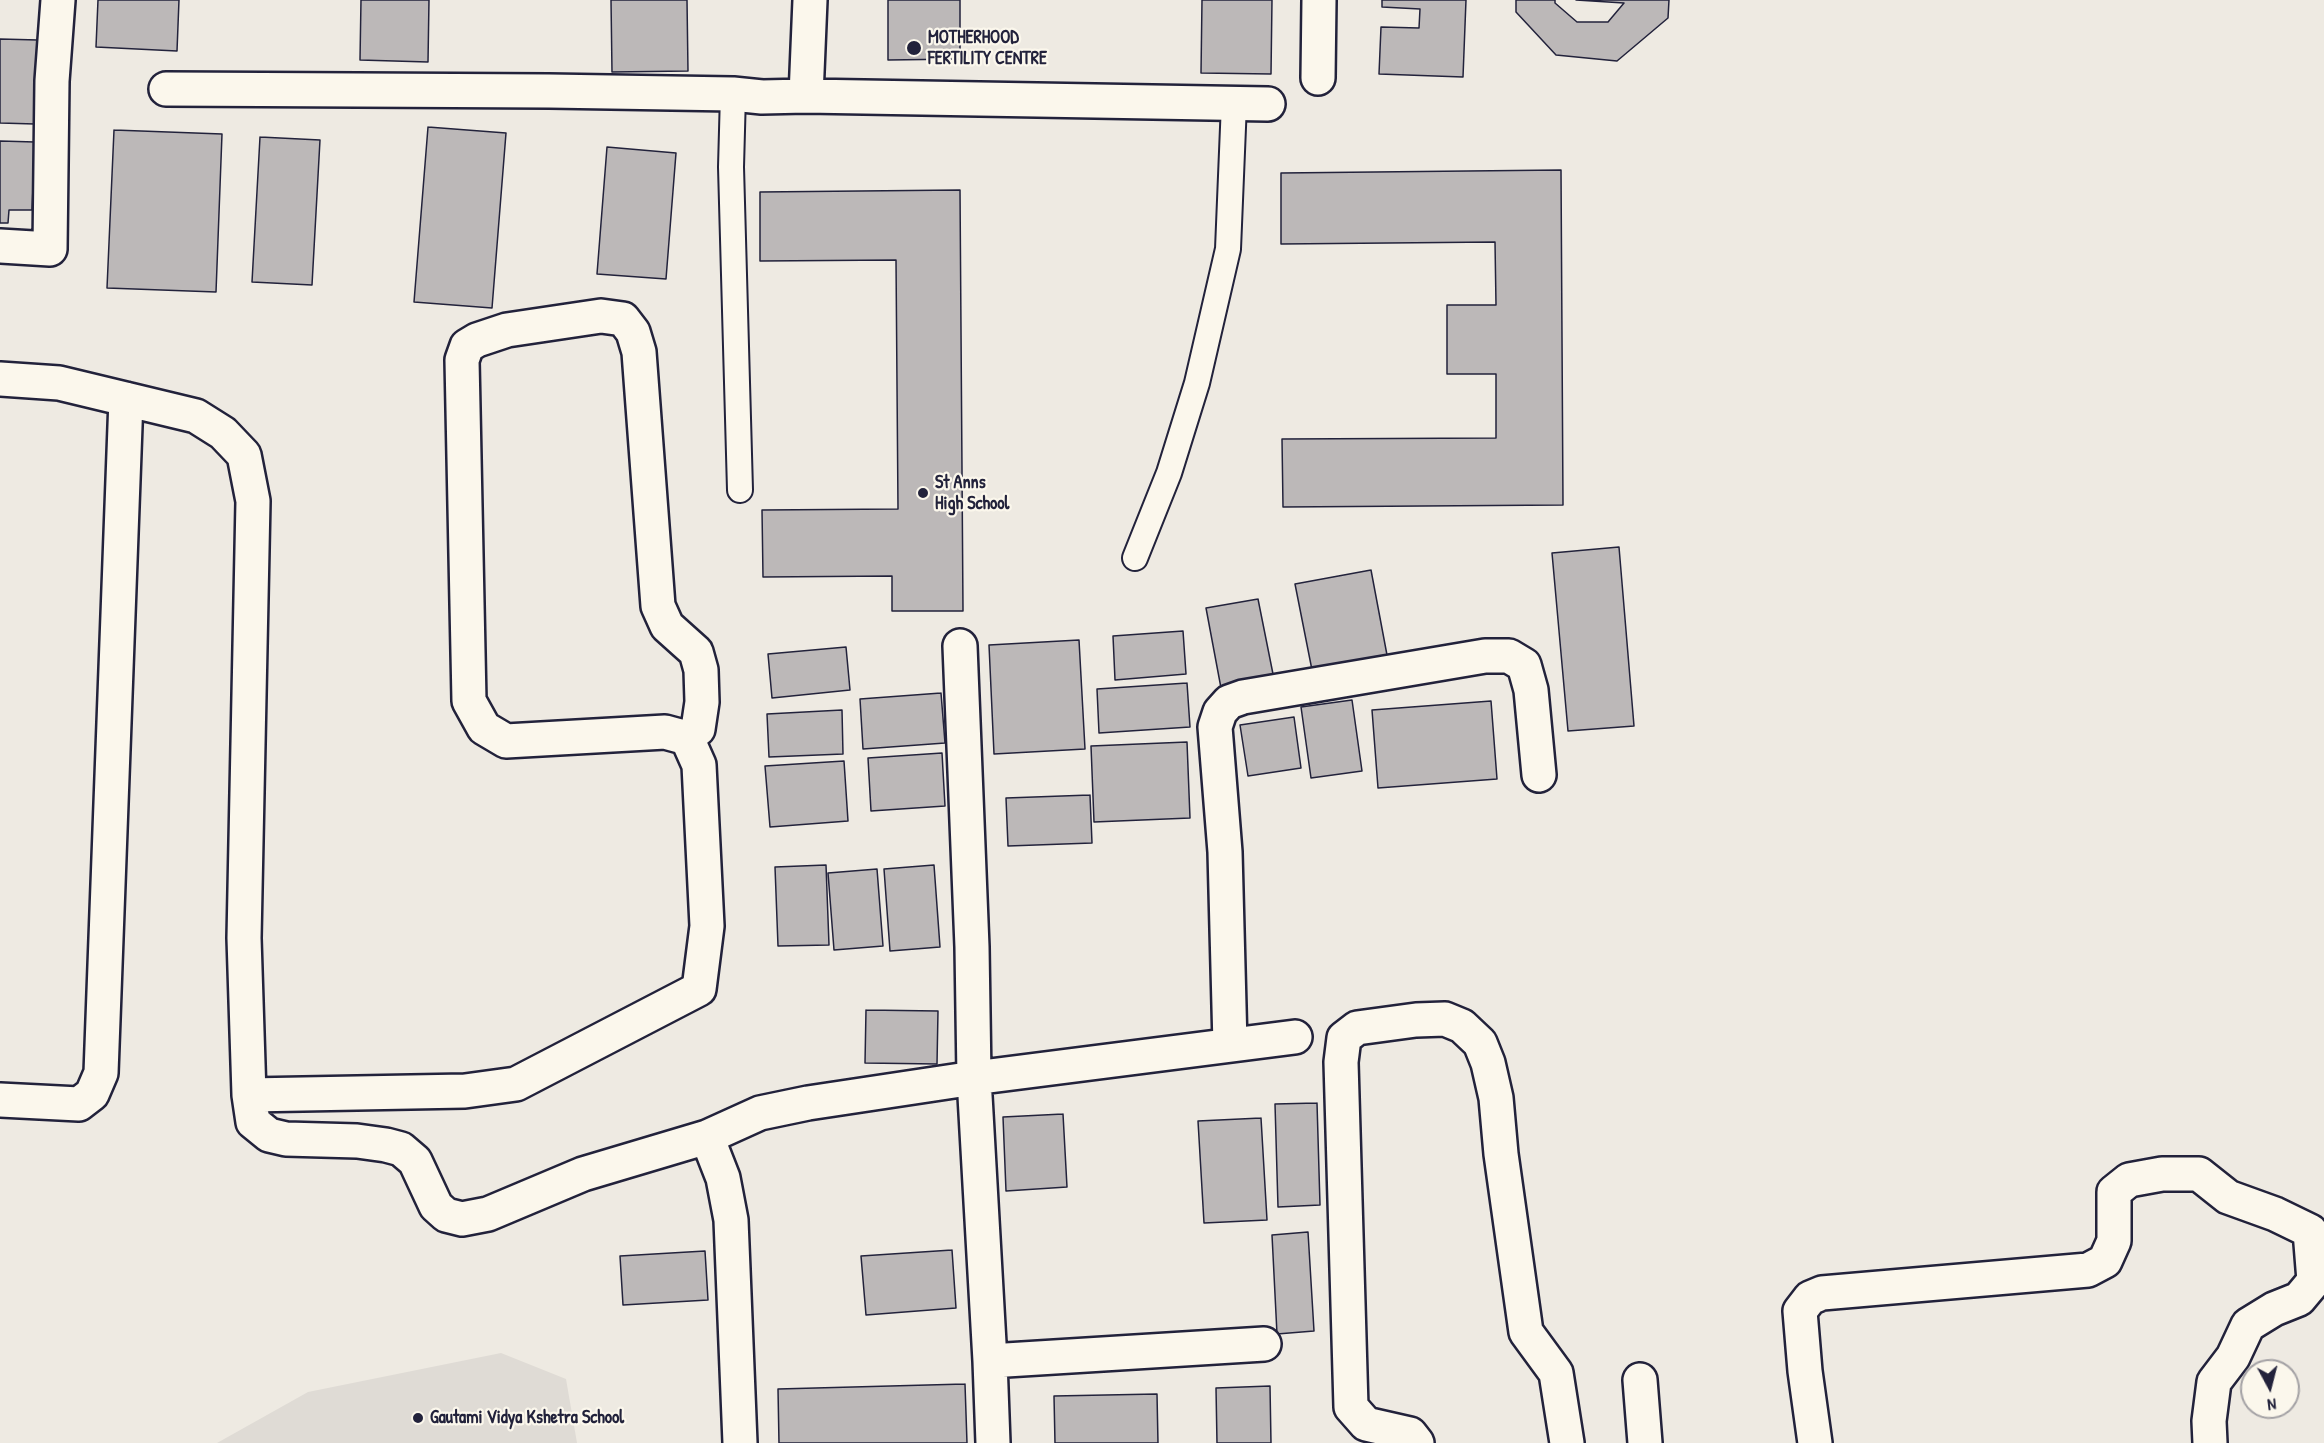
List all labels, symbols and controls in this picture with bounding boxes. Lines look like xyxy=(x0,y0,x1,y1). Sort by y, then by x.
place label: MOTHERHOOD FERTILITY CENTRE xyxy=(928,27,1047,70)
marker: MOTHERHOOD FERTILITY CENTRE xyxy=(905,39,923,57)
place label: St Anns High School xyxy=(935,472,1009,514)
marker: St Anns High School xyxy=(916,486,930,500)
north arrow xyxy=(2240,1359,2300,1419)
text: N xyxy=(2266,1393,2278,1416)
place label: Gautami Vidya Kshetra School xyxy=(430,1407,624,1429)
marker: Gautami Vidya Kshetra School xyxy=(411,1411,425,1425)

